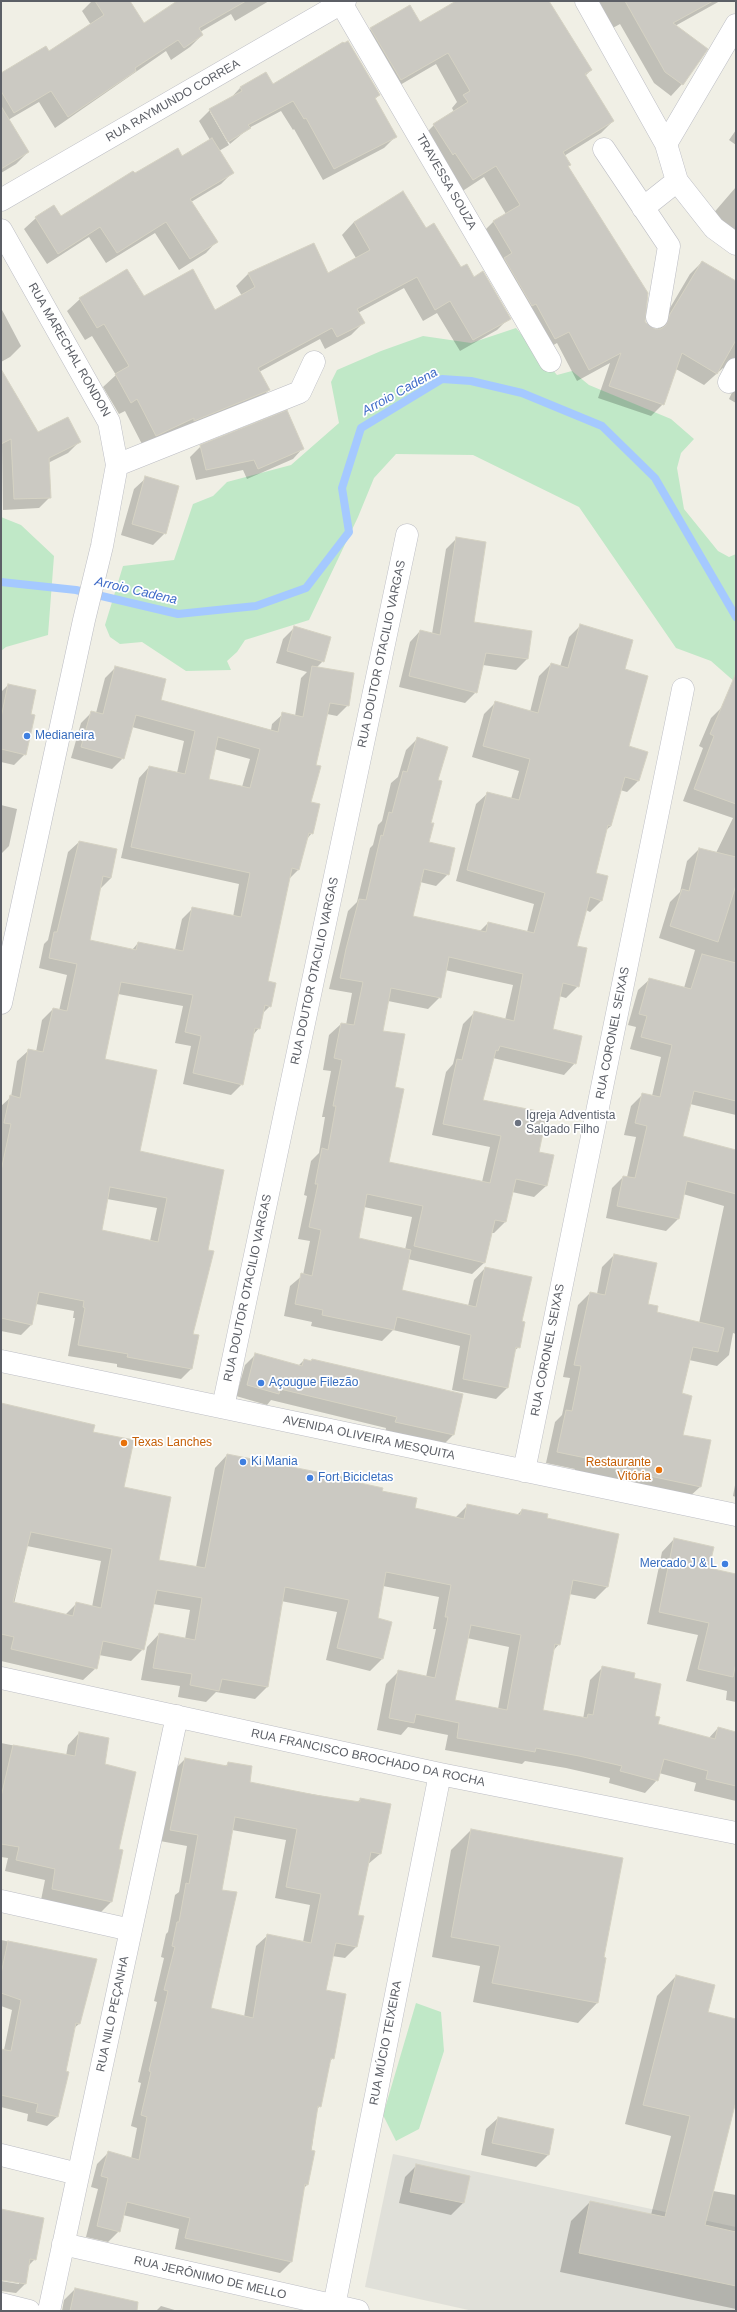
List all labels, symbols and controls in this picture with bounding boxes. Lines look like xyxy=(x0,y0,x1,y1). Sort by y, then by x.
street label: RUA RAYMUNDO CORREA xyxy=(103,57,243,145)
street label: TRAVESSA SOUZA xyxy=(413,132,479,232)
street label: RUA MARECHAL RONDON xyxy=(25,281,113,419)
water label: Arroio Cadena xyxy=(360,365,440,419)
street label: RUA DOUTOR OTACILIO VARGAS xyxy=(355,559,409,749)
water label: Arroio Cadena xyxy=(93,574,179,608)
place label: Medianeira xyxy=(35,729,94,743)
marker: Medianeira xyxy=(22,731,32,741)
street label: RUA DOUTOR OTACILIO VARGAS xyxy=(288,876,342,1066)
street label: RUA CORONEL SEIXAS xyxy=(593,966,633,1100)
place label: Igreja Adventista Salgado Filho xyxy=(526,1109,615,1137)
marker: Igreja Adventista Salgado Filho xyxy=(513,1118,523,1128)
street label: RUA DOUTOR OTACILIO VARGAS xyxy=(221,1193,275,1383)
street label: RUA CORONEL SEIXAS xyxy=(528,1283,568,1417)
place label: Açougue Filezão xyxy=(269,1376,358,1390)
marker: Açougue Filezão xyxy=(256,1378,266,1388)
street label: AVENIDA OLIVEIRA MESQUITA xyxy=(282,1413,456,1463)
place label: Texas Lanches xyxy=(132,1436,212,1450)
marker: Texas Lanches xyxy=(119,1438,129,1448)
place label: Ki Mania xyxy=(251,1455,298,1469)
place label: Restaurante Vitória xyxy=(586,1456,651,1484)
marker: Ki Mania xyxy=(238,1457,248,1467)
marker: Restaurante Vitória xyxy=(654,1465,664,1475)
place label: Fort Bicicletas xyxy=(318,1471,393,1485)
marker: Fort Bicicletas xyxy=(305,1473,315,1483)
place label: Mercado J & L xyxy=(640,1557,717,1571)
marker: Mercado J & L xyxy=(720,1559,730,1569)
street label: RUA FRANCISCO BROCHADO DA ROCHA xyxy=(250,1726,486,1790)
street label: RUA NILO PEÇANHA xyxy=(94,1955,132,2073)
street label: RUA MÚCIO TEIXEIRA xyxy=(367,1979,405,2107)
street label: RUA JERÔNIMO DE MELLO xyxy=(132,2253,288,2303)

